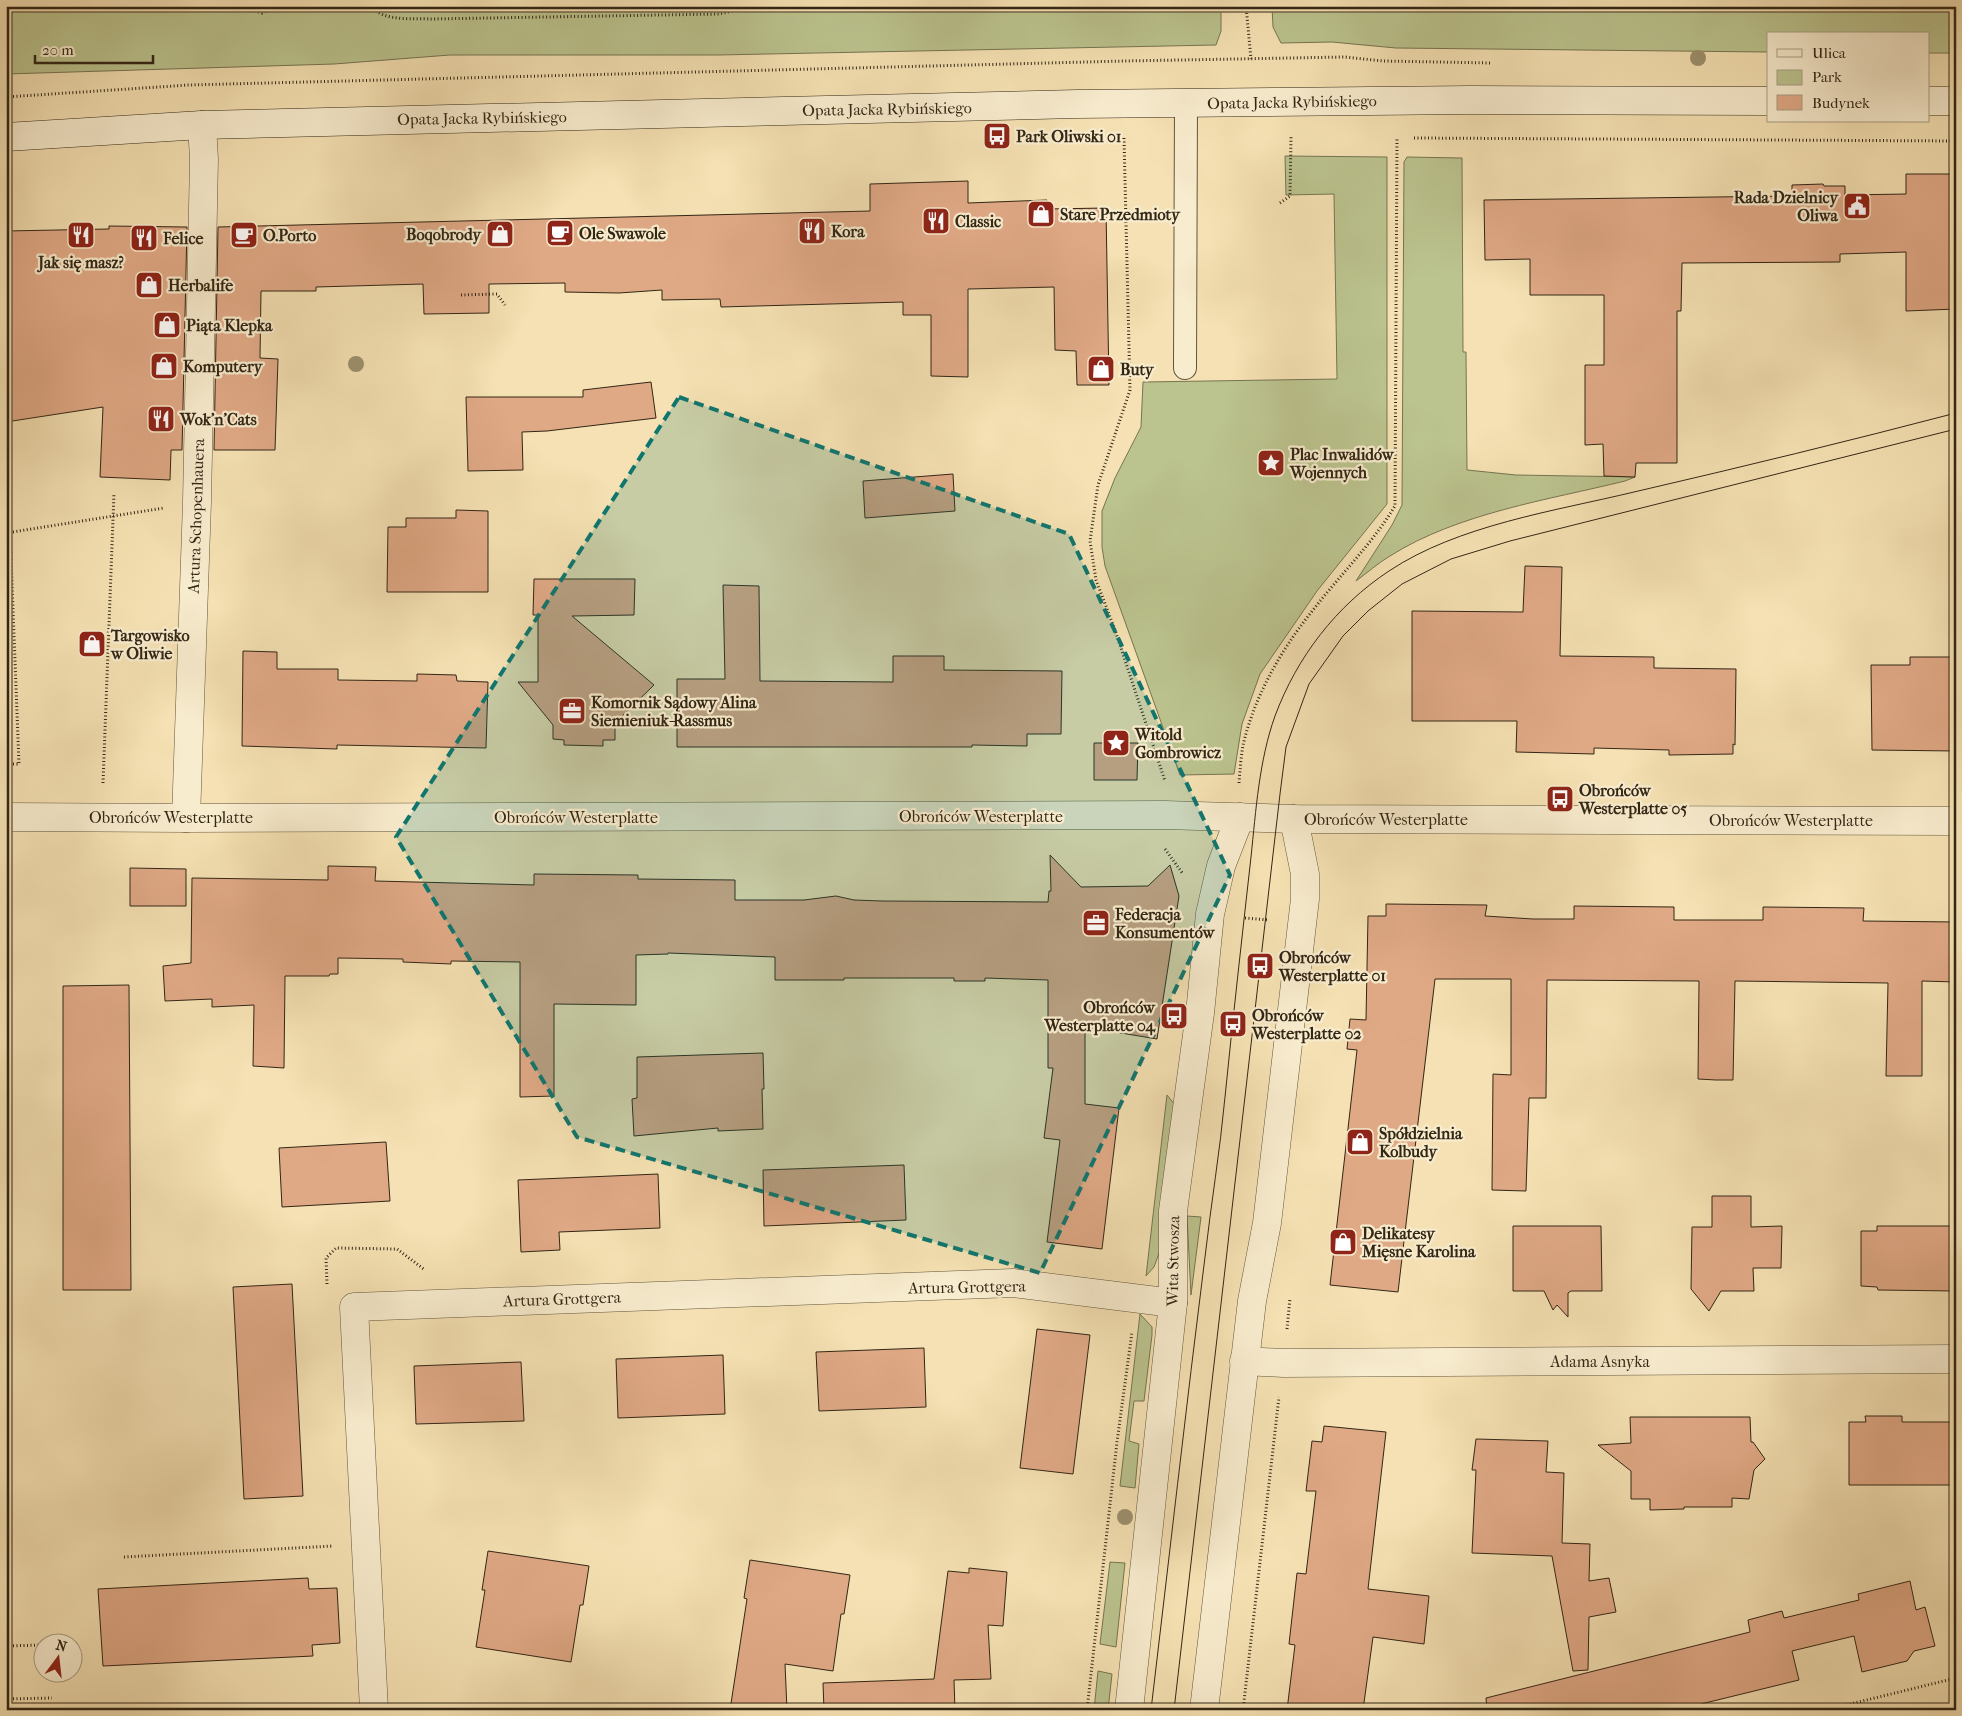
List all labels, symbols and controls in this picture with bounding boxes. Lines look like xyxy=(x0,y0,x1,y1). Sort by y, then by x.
scale bar xyxy=(35,32,152,64)
legend xyxy=(1767,32,1930,122)
text: 20 m xyxy=(42,41,74,59)
text: Ulica xyxy=(1812,44,1847,62)
text: Park xyxy=(1812,68,1842,86)
street label: Opata Jacka Rybińskiego xyxy=(1207,91,1377,113)
text: Budynek xyxy=(1812,94,1870,112)
street label: Opata Jacka Rybińskiego xyxy=(802,98,972,120)
street label: Opata Jacka Rybińskiego xyxy=(397,107,567,129)
bus stop icon: Park Oliwski 01 xyxy=(982,121,1012,151)
place label: Park Oliwski 01 xyxy=(1016,127,1122,146)
place label: Rada Dzielnicy Oliwa xyxy=(1734,188,1839,225)
public building icon: Rada Dzielnicy Oliwa xyxy=(1842,191,1872,221)
shop icon: Stare Przedmioty xyxy=(1026,199,1056,229)
place label: Stare Przedmioty xyxy=(1060,205,1181,225)
restaurant icon: Classic xyxy=(921,206,951,236)
place label: Classic xyxy=(955,212,1001,231)
restaurant icon: Kora xyxy=(797,216,827,246)
cafe icon: Ole Swawole xyxy=(545,218,575,248)
shop icon: Boqobrody xyxy=(485,219,515,249)
restaurant icon: Jak się masz? xyxy=(66,220,96,250)
cafe icon: O.Porto xyxy=(229,220,259,250)
place label: Kora xyxy=(831,222,865,241)
restaurant icon: Felice xyxy=(129,223,159,253)
place label: Ole Swawole xyxy=(579,224,666,243)
place label: Boqobrody xyxy=(406,225,482,245)
place label: O.Porto xyxy=(263,226,316,245)
place label: Felice xyxy=(162,229,203,248)
place label: Jak się masz? xyxy=(36,253,124,273)
shop icon: Herbalife xyxy=(134,270,164,300)
place label: Herbalife xyxy=(168,276,233,295)
shop icon: Piąta Klepka xyxy=(152,310,182,340)
place label: Piąta Klepka xyxy=(186,316,273,336)
shop icon: Komputery xyxy=(149,351,179,381)
shop icon: Buty xyxy=(1086,354,1116,384)
place label: Komputery xyxy=(183,357,264,377)
place label: Buty xyxy=(1120,360,1155,380)
restaurant icon: Wok'n'Cats xyxy=(146,404,176,434)
place label: Wok'n'Cats xyxy=(179,410,257,429)
street label: Artura Schopenhauera xyxy=(184,437,208,595)
place label: Plac Inwalidów Wojennych xyxy=(1289,445,1395,483)
place icon: Plac Inwalidów Wojennych xyxy=(1256,448,1286,478)
place label: Targowisko w Oliwie xyxy=(110,626,190,663)
shop icon: Targowisko w Oliwie xyxy=(77,629,107,659)
place label: Komornik Sądowy Alina Siemieniuk-Rassmus xyxy=(591,693,757,730)
office icon: Komornik Sądowy Alina Siemieniuk-Rassmus xyxy=(557,696,587,726)
place label: Witold Gombrowicz xyxy=(1134,725,1222,762)
place icon: Witold Gombrowicz xyxy=(1101,728,1131,758)
place label: Obrońców Westerplatte 05 xyxy=(1578,781,1687,819)
bus stop icon: Obrońców Westerplatte 05 xyxy=(1545,784,1575,814)
street label: Obrońców Westerplatte xyxy=(899,807,1063,826)
street label: Obrońców Westerplatte xyxy=(89,808,253,827)
street label: Obrońców Westerplatte xyxy=(494,808,658,827)
street label: Obrońców Westerplatte xyxy=(1304,810,1468,829)
street label: Obrońców Westerplatte xyxy=(1709,811,1873,830)
place label: Federacja Konsumentów xyxy=(1114,905,1215,942)
office icon: Federacja Konsumentów xyxy=(1081,908,1111,938)
place label: Obrońców Westerplatte 01 xyxy=(1278,948,1386,986)
bus stop icon: Obrońców Westerplatte 01 xyxy=(1245,951,1275,981)
place label: Obrońców Westerplatte 04 xyxy=(1043,998,1157,1036)
bus stop icon: Obrońców Westerplatte 04 xyxy=(1159,1001,1189,1031)
place label: Obrońców Westerplatte 02 xyxy=(1251,1006,1362,1044)
bus stop icon: Obrońców Westerplatte 02 xyxy=(1218,1009,1248,1039)
place label: Spółdzielnia Kolbudy xyxy=(1379,1124,1463,1162)
shop icon: Spółdzielnia Kolbudy xyxy=(1345,1127,1375,1157)
street label: Wita Stwosza xyxy=(1163,1215,1183,1308)
place label: Delikatesy Mięsne Karolina xyxy=(1361,1224,1476,1262)
shop icon: Delikatesy Mięsne Karolina xyxy=(1328,1227,1358,1257)
street label: Artura Grottgera xyxy=(907,1276,1027,1298)
street label: Artura Grottgera xyxy=(502,1287,622,1311)
street label: Adama Asnyka xyxy=(1549,1352,1650,1371)
north arrow xyxy=(32,1634,82,1684)
text: N xyxy=(54,1636,69,1656)

